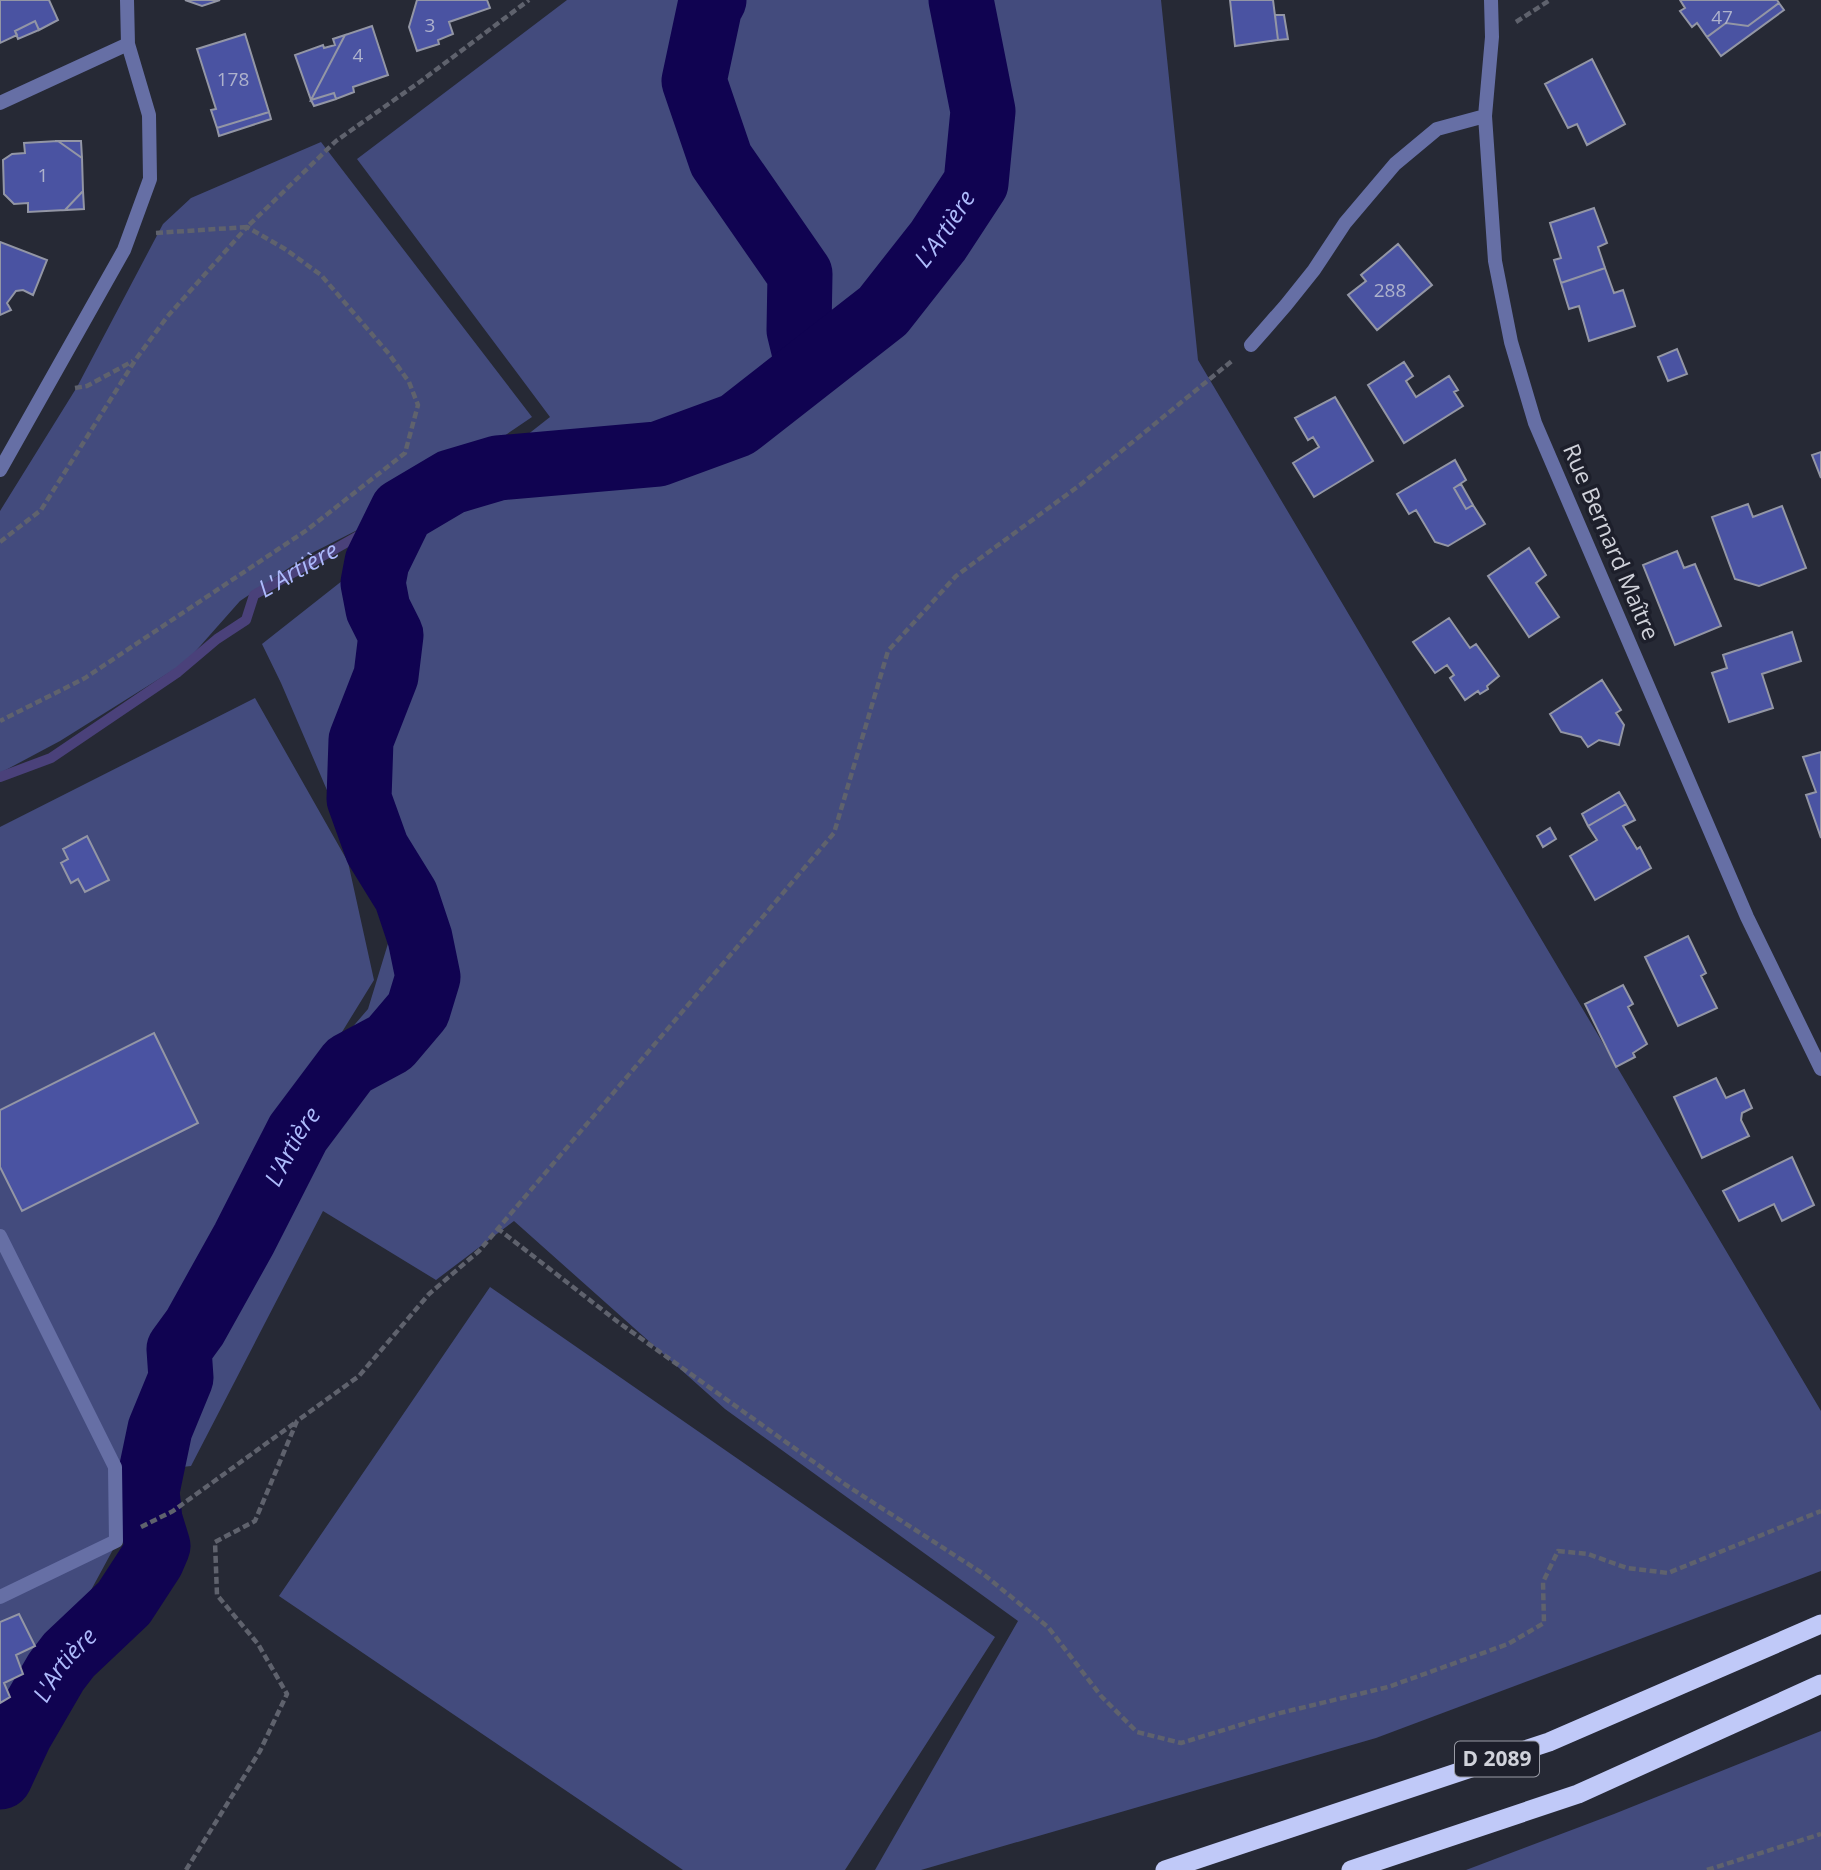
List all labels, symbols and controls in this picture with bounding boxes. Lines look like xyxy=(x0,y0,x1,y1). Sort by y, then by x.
house number: 47 xyxy=(1711,4,1733,30)
house number: 3 xyxy=(425,12,435,38)
house number: 4 xyxy=(353,42,364,68)
house number: 178 xyxy=(217,66,249,92)
house number: 1 xyxy=(38,162,48,188)
water label: L'Artière xyxy=(906,183,982,274)
house number: 288 xyxy=(1374,277,1406,303)
street label: Rue Bernard Maître xyxy=(1556,438,1668,645)
water label: L'Artière xyxy=(252,533,344,604)
water label: L'Artière xyxy=(256,1099,327,1192)
water label: L'Artière xyxy=(24,1619,103,1708)
road number: D 2089 xyxy=(1455,1742,1539,1776)

